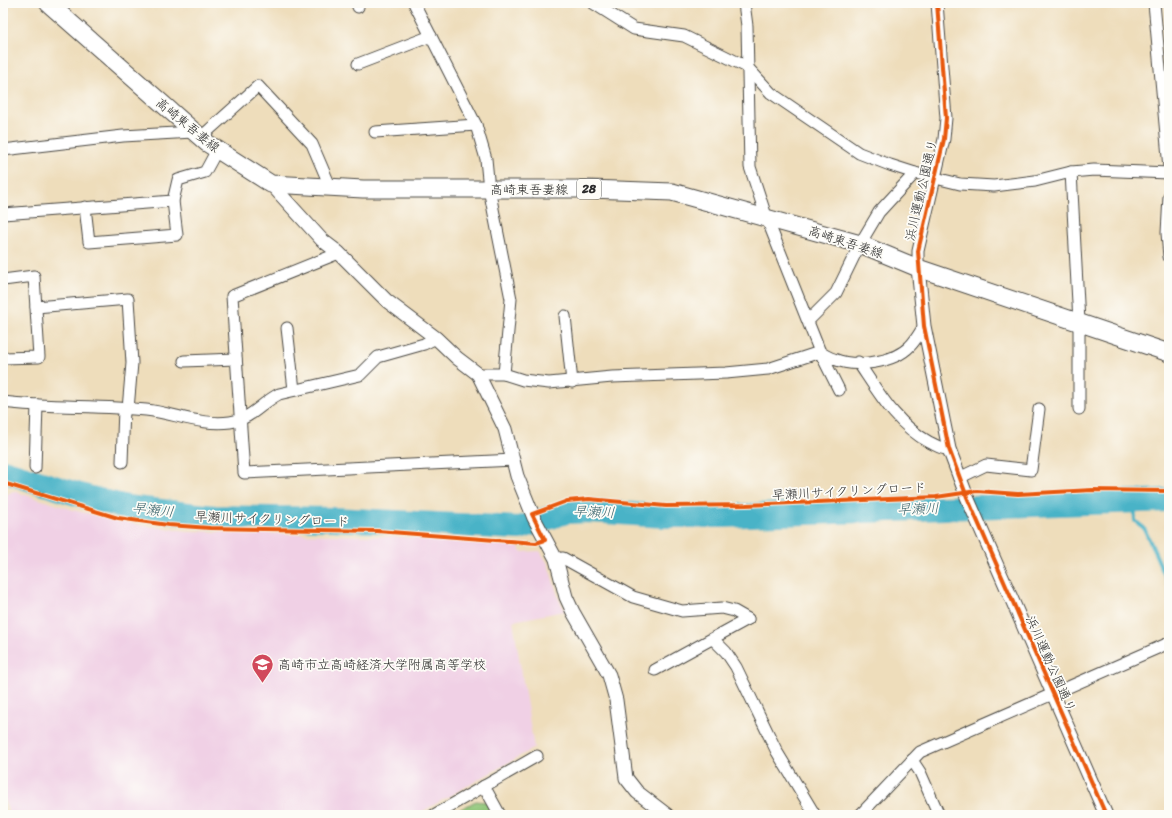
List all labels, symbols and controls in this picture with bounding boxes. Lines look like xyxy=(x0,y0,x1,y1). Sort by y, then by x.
street label: 高崎東吾妻線 xyxy=(150,92,226,159)
street label: 浜川運動公園通り xyxy=(898,137,944,243)
street label: 高崎東吾妻線 xyxy=(490,178,569,201)
road number: 28 xyxy=(577,179,601,199)
street label: 高崎東吾妻線 xyxy=(805,219,888,265)
street label: 早瀬川サイクリングロード xyxy=(771,475,927,507)
water label: 早瀬川 xyxy=(131,495,175,525)
water label: 早瀬川 xyxy=(897,496,939,522)
water label: 早瀬川 xyxy=(573,499,615,525)
street label: 早瀬川サイクリングロード xyxy=(194,505,350,533)
street label: 浜川運動公園通り xyxy=(1019,612,1083,716)
school or university icon: 高崎市立高崎経済大学附属高等学校 xyxy=(250,651,276,684)
place label: 高崎市立高崎経済大学附属高等学校 xyxy=(278,653,486,676)

